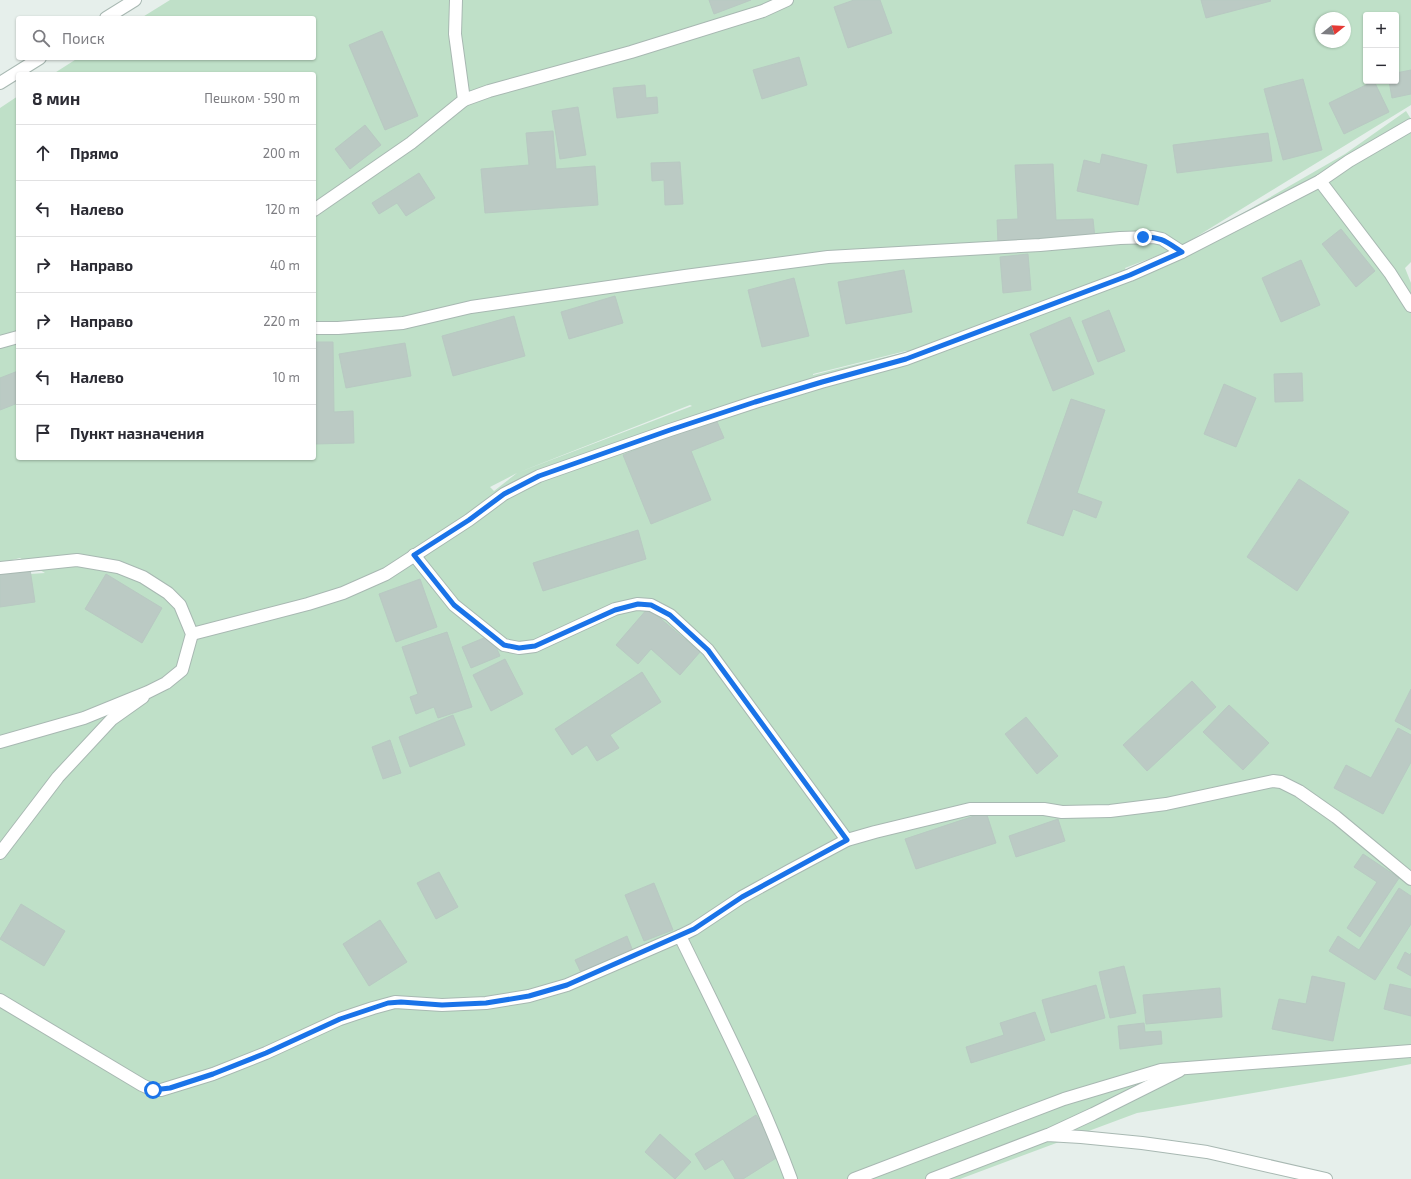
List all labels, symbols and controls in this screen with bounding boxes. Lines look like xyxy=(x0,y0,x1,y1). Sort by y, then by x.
north arrow xyxy=(1315,12,1351,48)
map controls xyxy=(1363,12,1399,84)
button: + xyxy=(1363,12,1399,48)
search box xyxy=(16,16,316,60)
icon: search xyxy=(30,27,52,49)
text: Поиск xyxy=(62,29,105,47)
button: − xyxy=(1363,48,1399,84)
text: 8 мин xyxy=(32,88,80,108)
text: Пешком · 590 m xyxy=(204,90,300,106)
icon: ahead xyxy=(32,142,54,164)
text: Прямо xyxy=(70,144,119,162)
text: 200 m xyxy=(263,145,300,161)
icon: left xyxy=(32,198,54,220)
text: Налево xyxy=(70,200,124,218)
text: 120 m xyxy=(265,201,300,217)
route end xyxy=(1134,228,1152,246)
icon: right xyxy=(32,254,54,276)
text: Направо xyxy=(70,256,133,274)
text: 40 m xyxy=(270,257,300,273)
icon: right xyxy=(32,310,54,332)
text: Направо xyxy=(70,312,133,330)
text: 220 m xyxy=(263,313,300,329)
icon: left xyxy=(32,366,54,388)
text: Налево xyxy=(70,368,124,386)
text: 10 m xyxy=(273,369,300,385)
icon: arrive xyxy=(32,422,54,444)
text: Пункт назначения xyxy=(70,424,204,442)
route start xyxy=(144,1081,162,1099)

